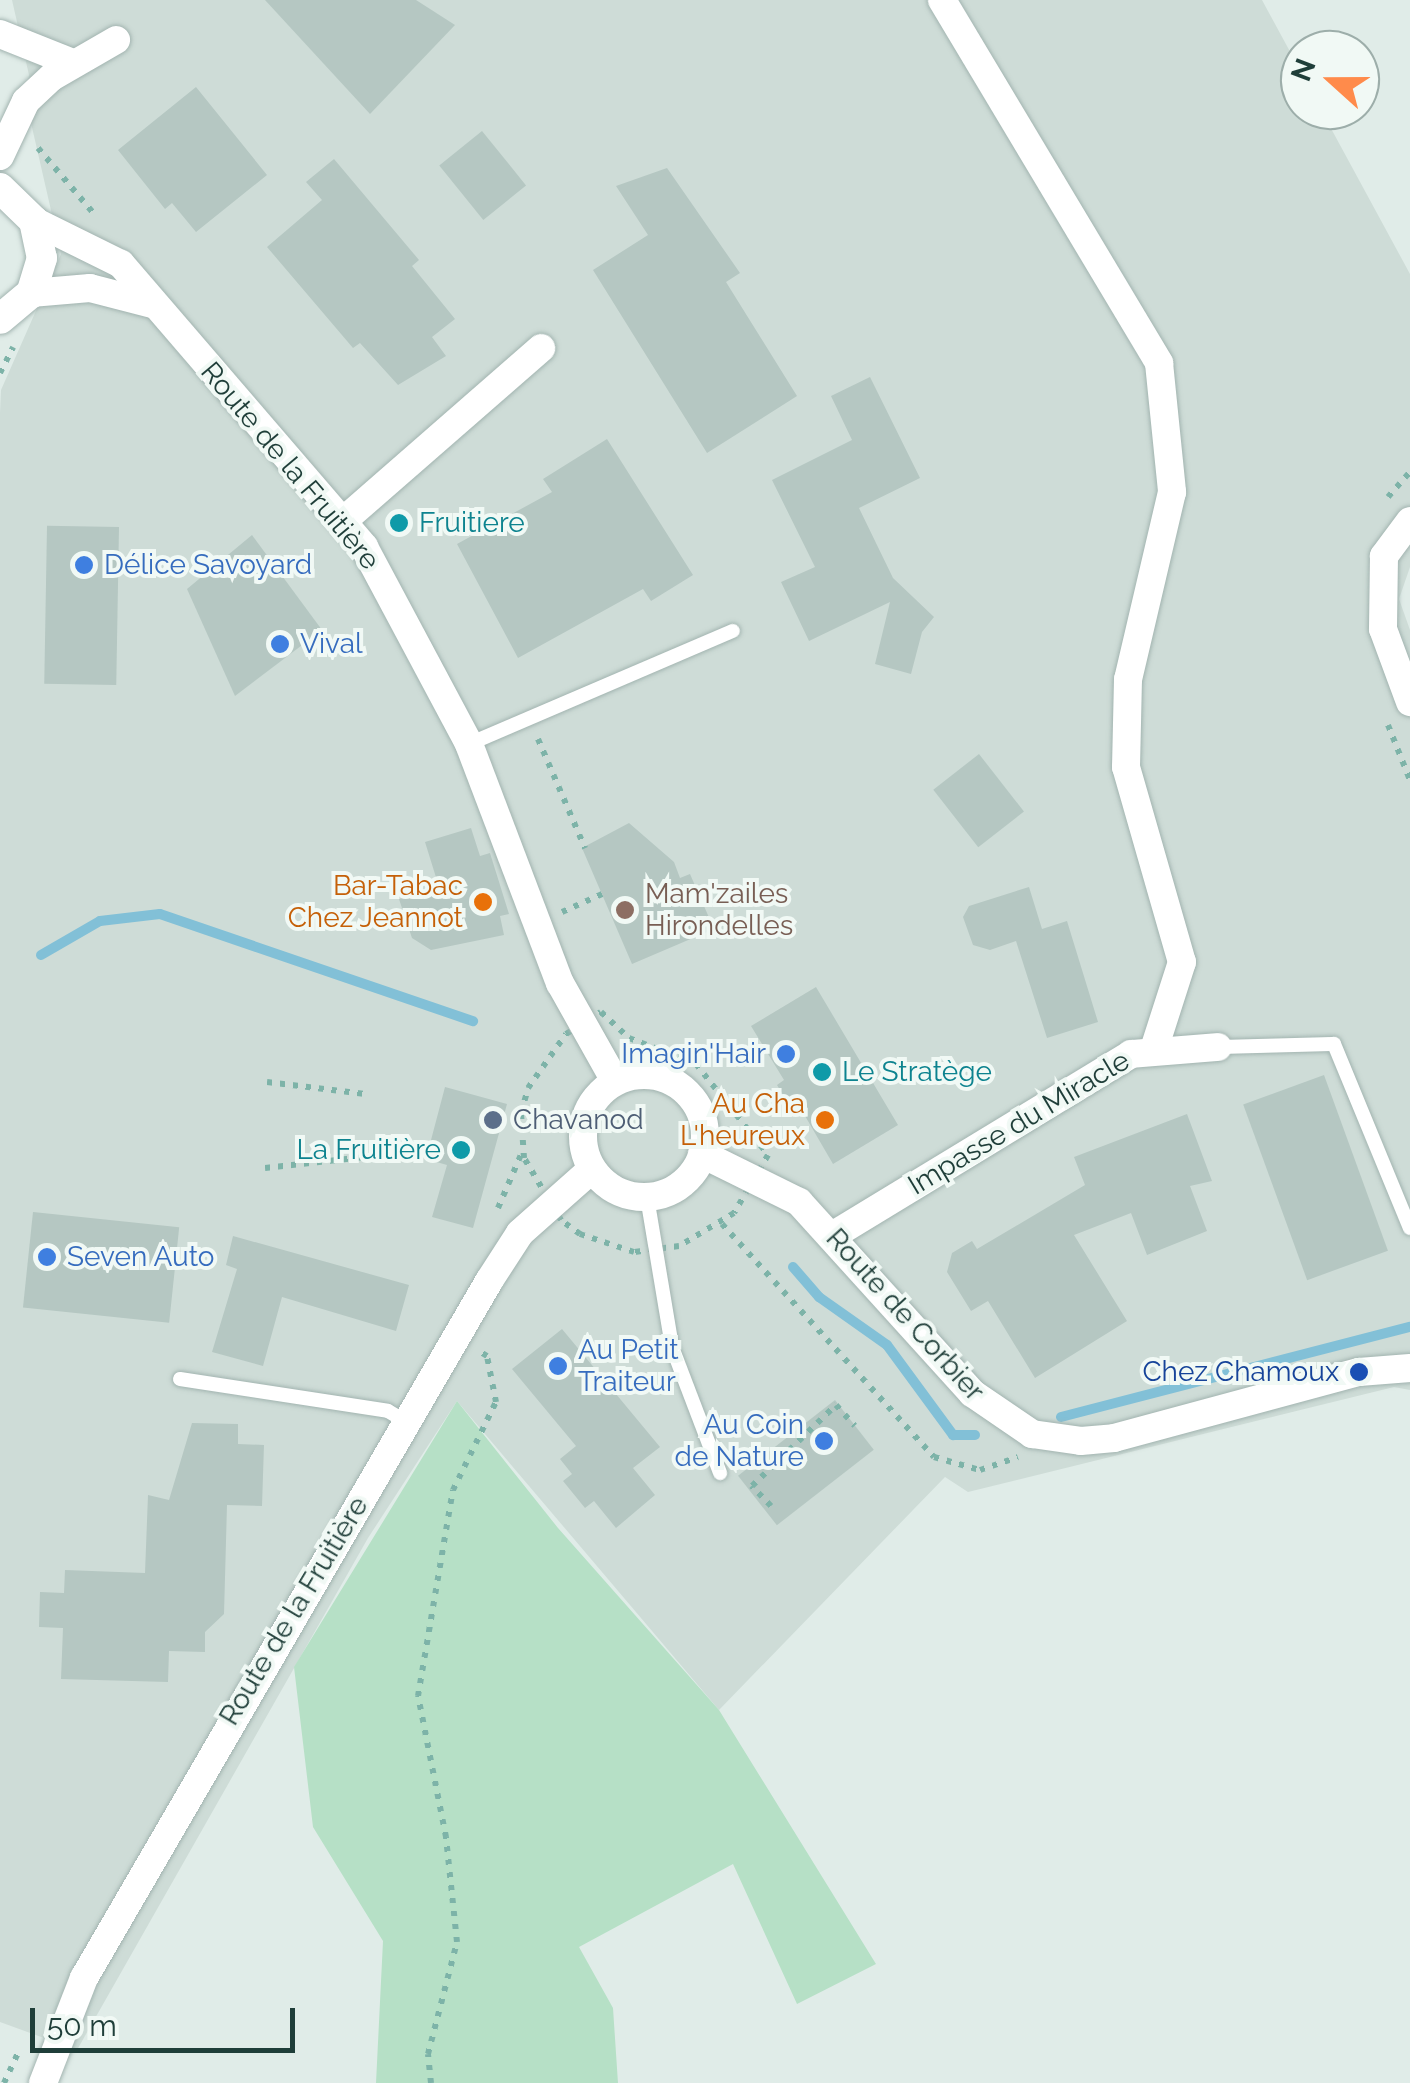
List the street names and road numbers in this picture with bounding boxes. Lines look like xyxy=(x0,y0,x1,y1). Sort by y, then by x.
street label: Route de la Fruitière xyxy=(193,355,387,577)
street label: Impasse du Miracle xyxy=(902,1044,1136,1202)
street label: Route de Corbier xyxy=(819,1222,991,1408)
street label: Route de la Fruitière xyxy=(213,1491,375,1731)

